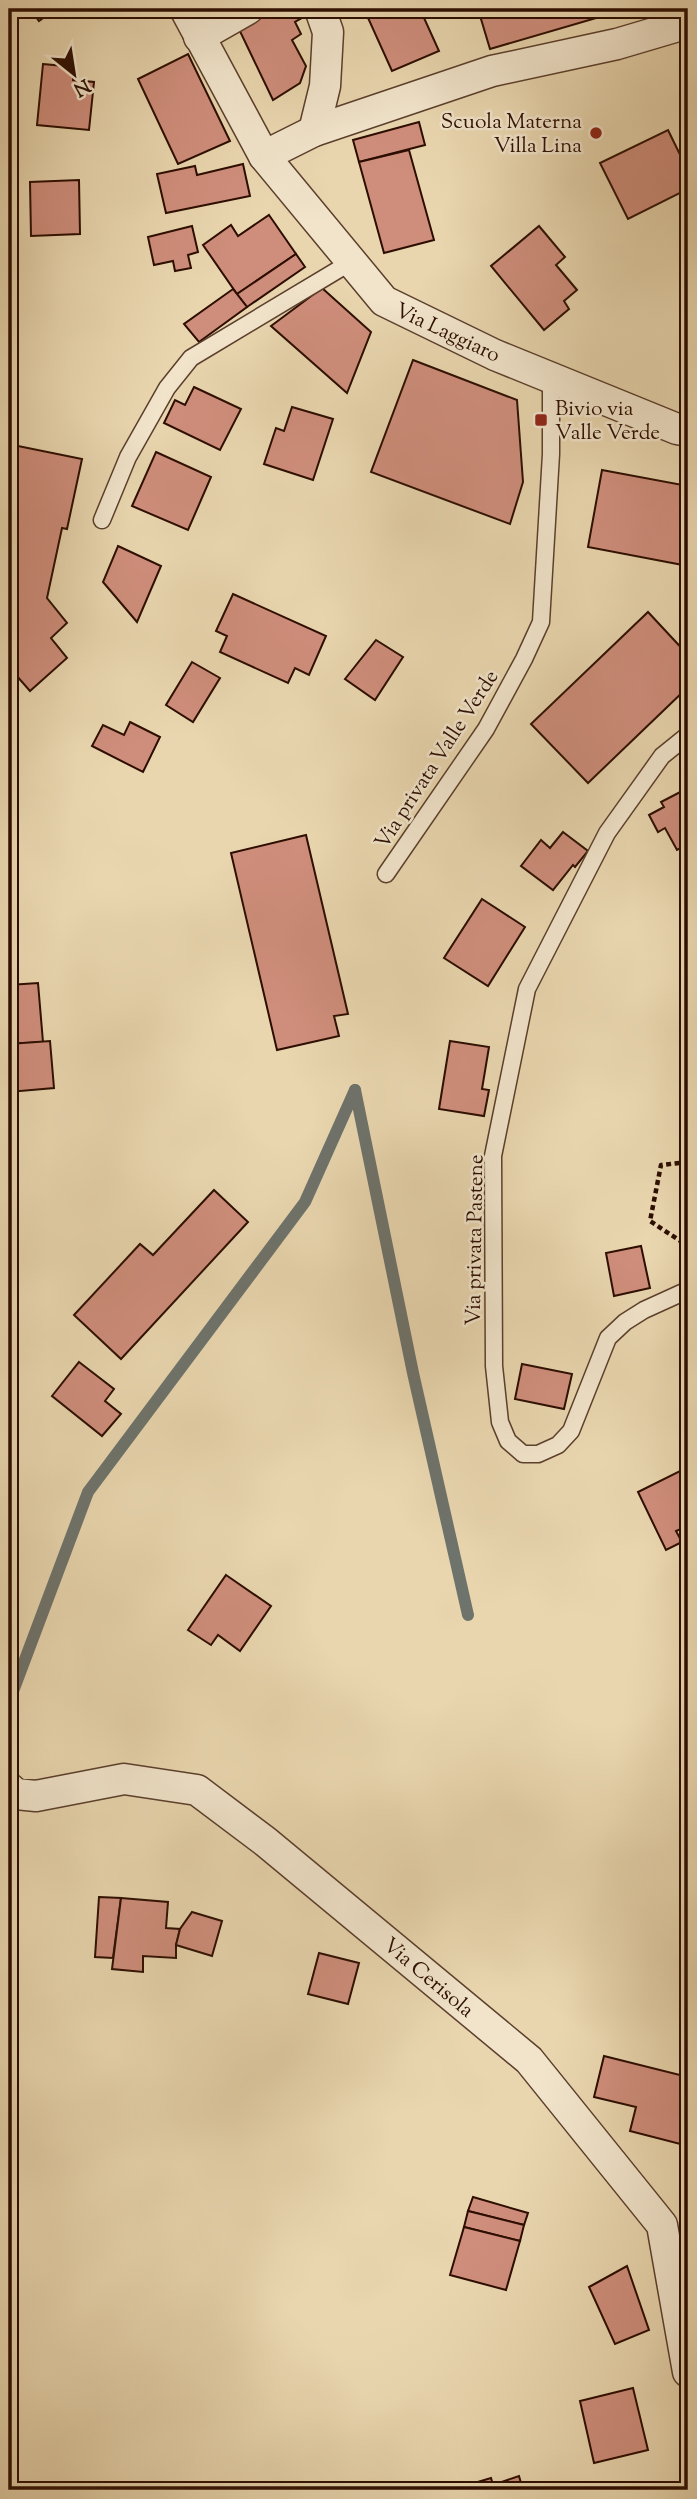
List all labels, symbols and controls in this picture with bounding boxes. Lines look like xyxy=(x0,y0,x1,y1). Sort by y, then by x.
north arrow xyxy=(38,38,108,108)
text: N xyxy=(68,71,95,102)
place label: Scuola Materna Villa Lina xyxy=(441,108,582,162)
marker: Scuola Materna Villa Lina xyxy=(588,125,604,141)
street label: Via Laggiaro xyxy=(390,296,505,371)
place label: Bivio via Valle Verde xyxy=(555,395,660,449)
marker: Bivio via Valle Verde xyxy=(533,412,549,428)
street label: Via privata Valle Verde xyxy=(368,665,507,856)
street label: Via privata Pastene xyxy=(460,1154,492,1326)
street label: Via Cerisola xyxy=(376,1931,480,2026)

